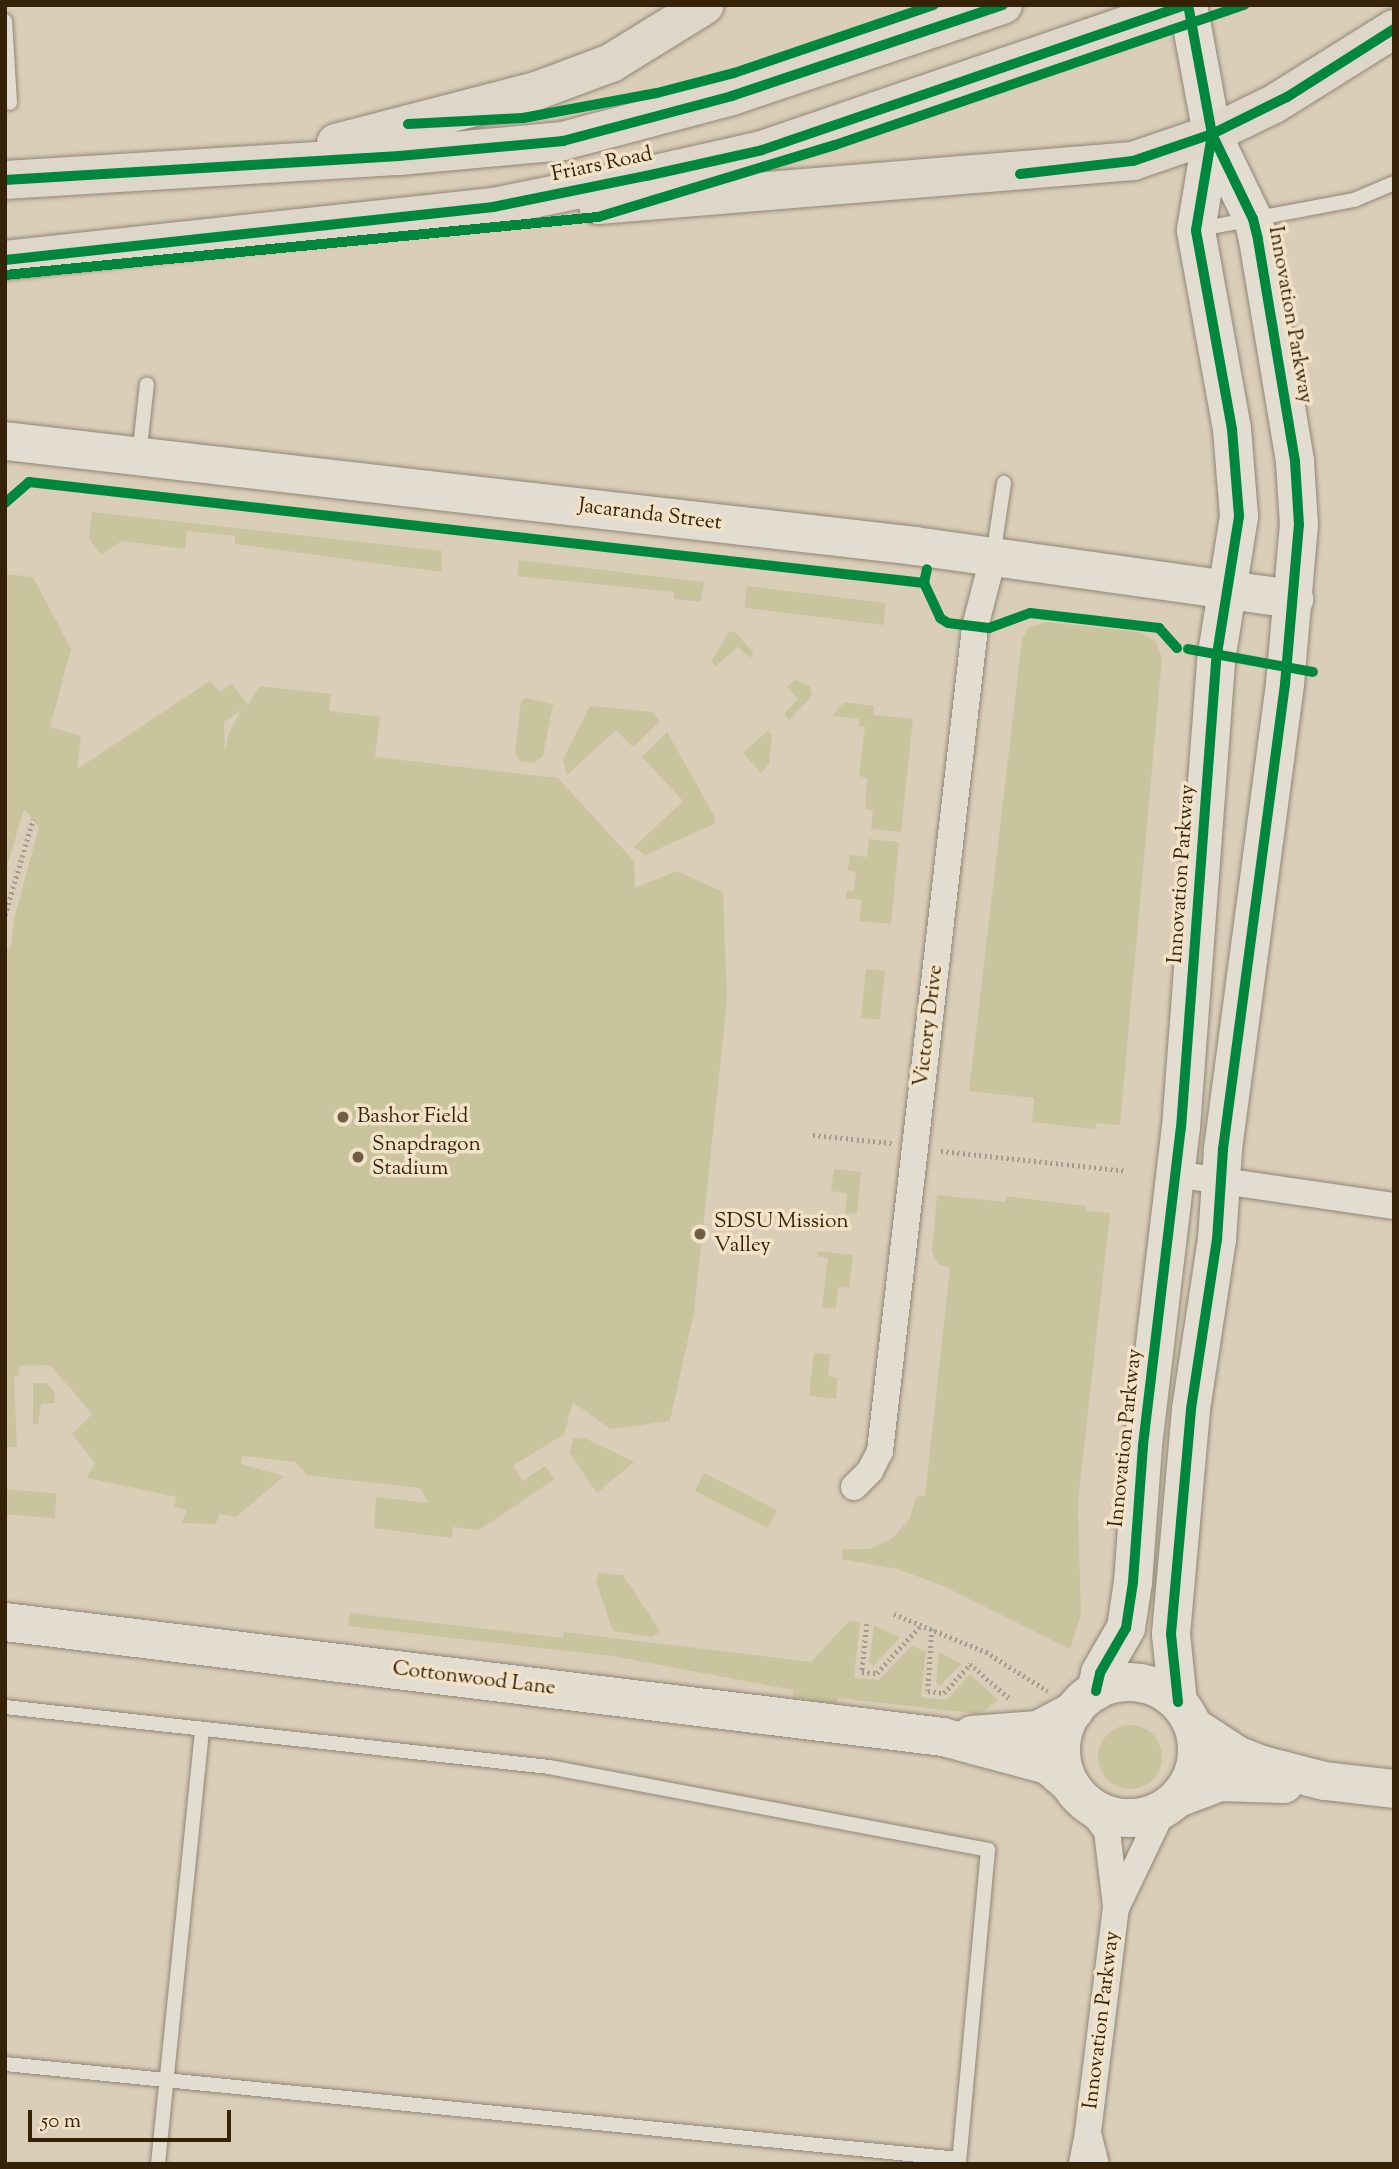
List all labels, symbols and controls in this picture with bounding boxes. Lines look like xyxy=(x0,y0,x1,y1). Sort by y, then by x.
street label: Friars Road xyxy=(549,142,655,188)
street label: Innovation Parkway xyxy=(1262,224,1318,406)
street label: Jacaranda Street xyxy=(577,494,723,536)
street label: Innovation Parkway xyxy=(1163,784,1201,964)
street label: Victory Drive xyxy=(909,963,949,1089)
place label: Bashor Field xyxy=(357,1104,468,1130)
marker: Bashor Field xyxy=(335,1109,351,1125)
place label: Snapdragon Stadium xyxy=(372,1132,481,1182)
marker: Snapdragon Stadium xyxy=(350,1149,366,1165)
place label: SDSU Mission Valley xyxy=(714,1209,849,1259)
marker: SDSU Mission Valley xyxy=(692,1226,708,1242)
street label: Innovation Parkway xyxy=(1104,1347,1148,1529)
street label: Cottonwood Lane xyxy=(391,1656,557,1702)
street label: Innovation Parkway xyxy=(1079,1929,1125,2111)
scale bar xyxy=(32,2096,234,2140)
text: 50 m xyxy=(41,2107,81,2137)

